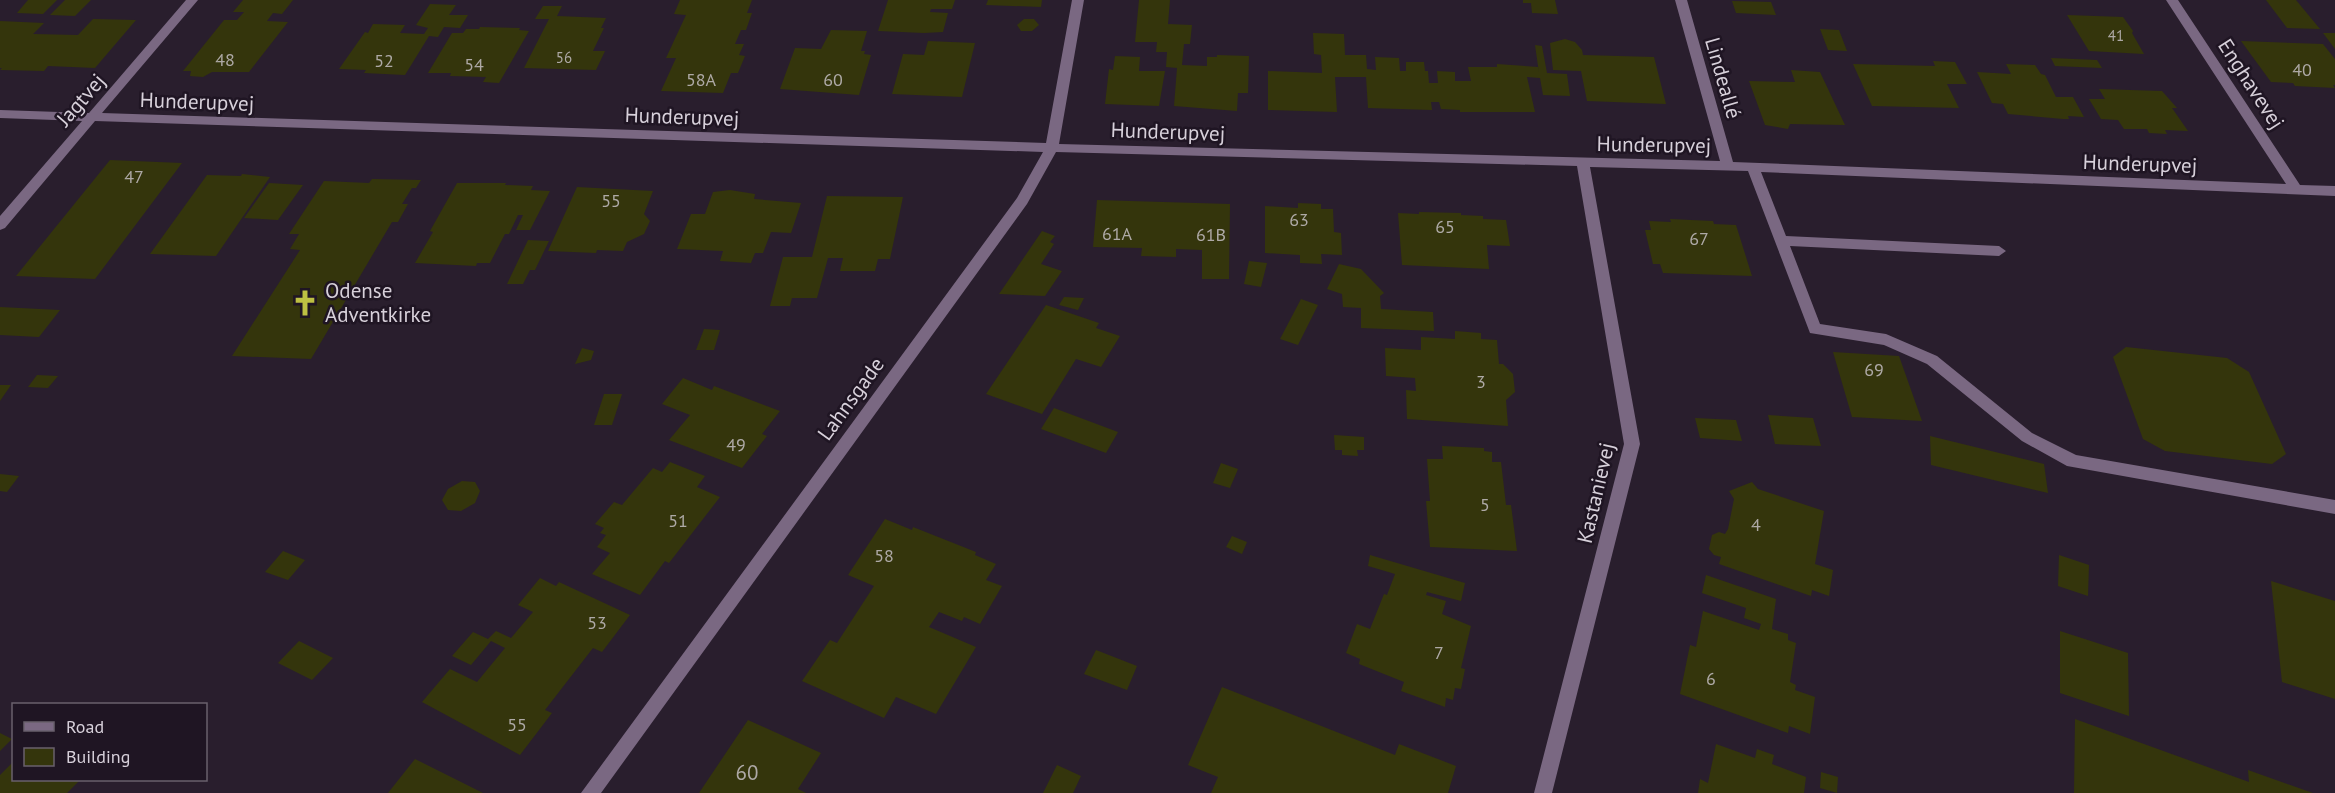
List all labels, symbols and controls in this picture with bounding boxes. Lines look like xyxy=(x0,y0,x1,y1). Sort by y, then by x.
house number: 41 xyxy=(2108,26,2124,45)
street label: Lindeallé xyxy=(1699,34,1748,122)
street label: Enghavevej xyxy=(2212,34,2291,134)
house number: 48 xyxy=(215,48,235,71)
house number: 56 xyxy=(556,48,572,67)
house number: 52 xyxy=(374,49,394,72)
house number: 54 xyxy=(464,53,484,76)
house number: 40 xyxy=(2292,58,2312,81)
street label: Jagtvej xyxy=(50,68,111,132)
house number: 58A xyxy=(686,68,717,91)
house number: 60 xyxy=(823,68,843,91)
street label: Hunderupvej xyxy=(139,86,255,117)
street label: Hunderupvej xyxy=(624,101,740,132)
street label: Hunderupvej xyxy=(1110,116,1226,147)
street label: Hunderupvej xyxy=(1596,130,1712,159)
street label: Hunderupvej xyxy=(2082,148,2198,179)
house number: 47 xyxy=(124,165,144,188)
house number: 55 xyxy=(601,189,621,212)
house number: 63 xyxy=(1289,208,1309,231)
house number: 65 xyxy=(1435,215,1455,238)
house number: 61A xyxy=(1102,222,1133,245)
house number: 61B xyxy=(1196,223,1226,246)
house number: 67 xyxy=(1689,227,1709,250)
place label: Odense Adventkirke xyxy=(325,277,431,328)
church icon: Odense Adventkirke xyxy=(290,288,320,318)
street label: Lahnsgade xyxy=(811,352,890,446)
house number: 69 xyxy=(1864,358,1884,381)
house number: 3 xyxy=(1476,370,1486,393)
house number: 49 xyxy=(726,433,746,456)
street label: Kastanievej xyxy=(1571,440,1620,546)
house number: 5 xyxy=(1480,493,1490,516)
house number: 51 xyxy=(668,509,688,532)
house number: 4 xyxy=(1751,513,1761,536)
house number: 58 xyxy=(874,544,894,567)
house number: 53 xyxy=(587,611,607,634)
house number: 7 xyxy=(1434,641,1444,664)
house number: 6 xyxy=(1706,667,1716,690)
legend xyxy=(12,703,207,781)
house number: 55 xyxy=(507,713,527,736)
text: Road xyxy=(66,715,104,738)
text: Building xyxy=(66,745,130,768)
house number: 60 xyxy=(736,759,758,786)

